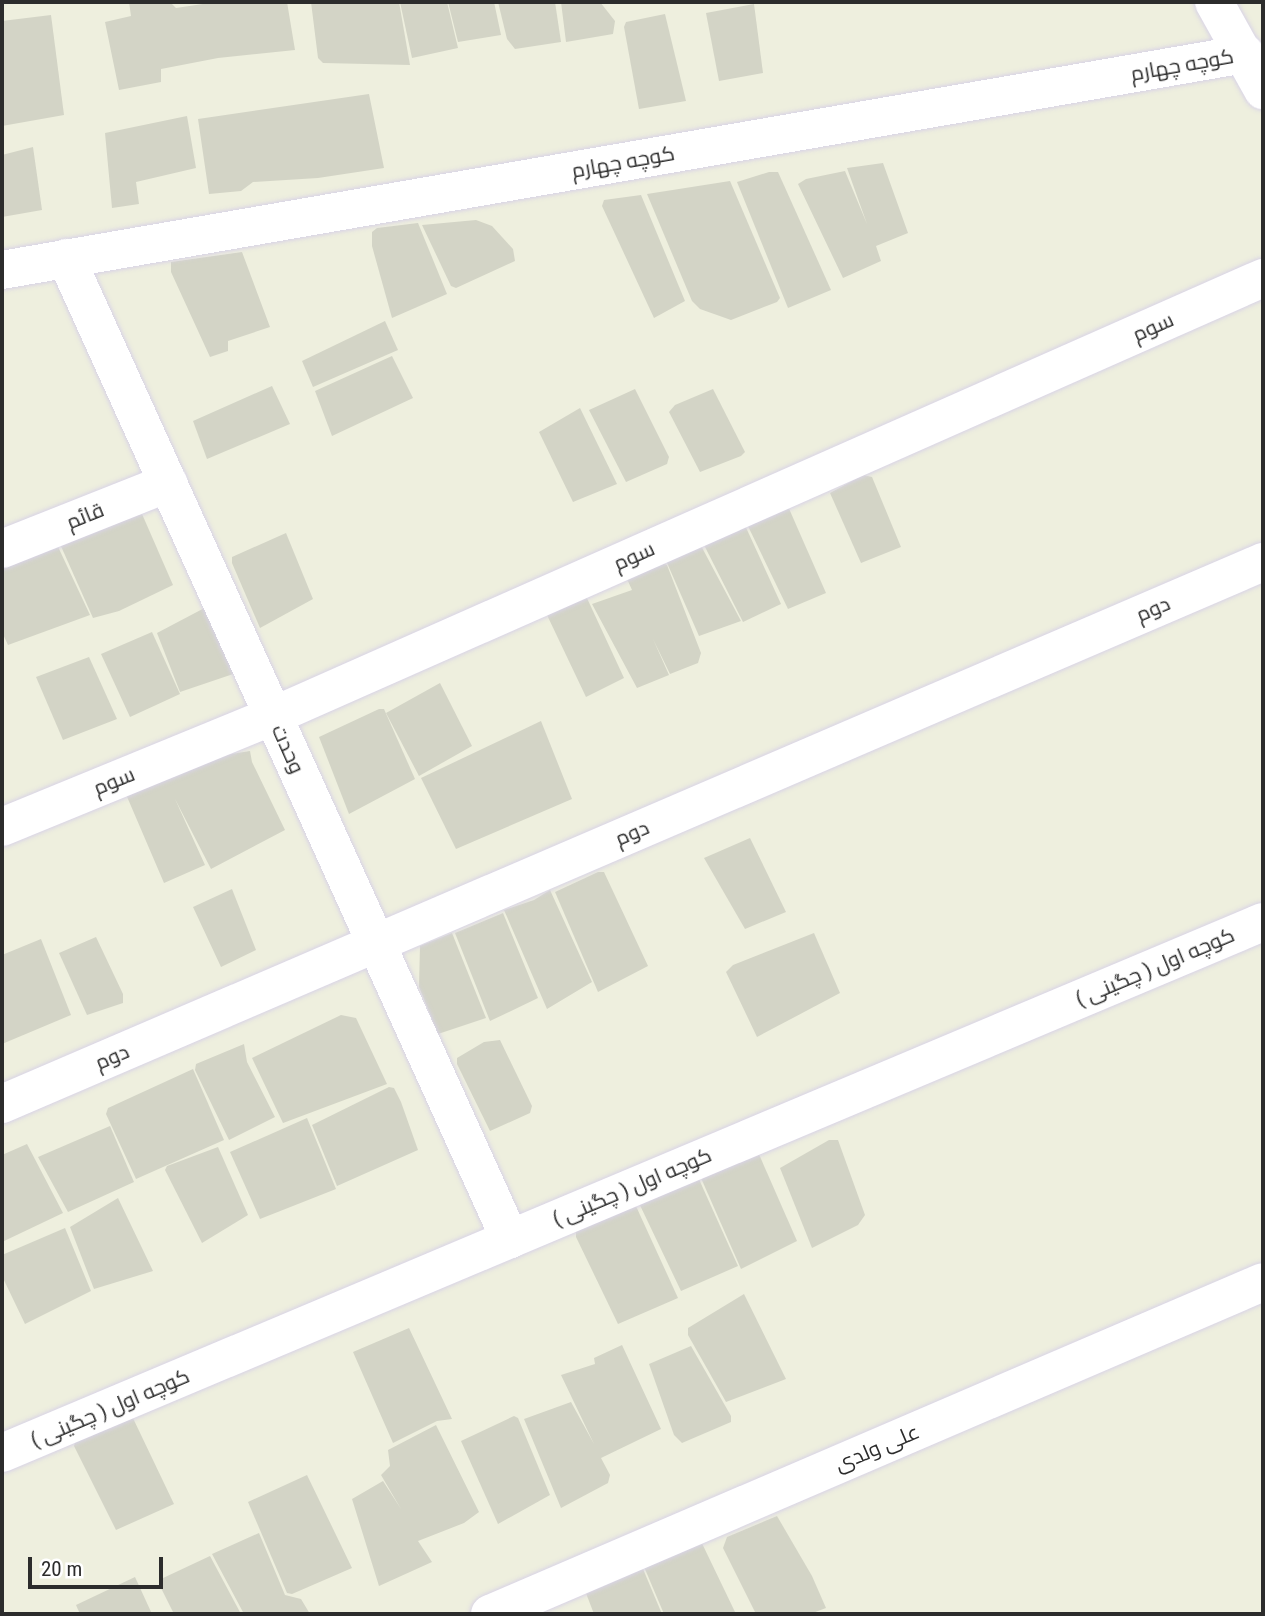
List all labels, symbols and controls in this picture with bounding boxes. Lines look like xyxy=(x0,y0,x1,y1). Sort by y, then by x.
street label: کوچه چهارم xyxy=(1128,44,1236,86)
street label: کوچه چهارم xyxy=(569,141,677,183)
street label: سوم xyxy=(1128,307,1178,347)
street label: قائم xyxy=(62,497,108,535)
street label: سوم xyxy=(609,536,659,576)
street label: دوم xyxy=(1132,591,1174,627)
street label: وحدت xyxy=(266,721,310,777)
street label: سوم xyxy=(90,761,138,801)
street label: دوم xyxy=(611,815,653,851)
street label: کوچه اول ( چگینی ) xyxy=(1072,922,1238,1012)
street label: دوم xyxy=(91,1039,133,1075)
street label: کوچه اول ( چگینی ) xyxy=(549,1142,715,1232)
street label: کوچه اول ( چگینی ) xyxy=(27,1363,193,1453)
street label: علی ولدی xyxy=(831,1419,923,1477)
scale bar xyxy=(32,1542,166,1586)
text: 20 m xyxy=(41,1557,82,1581)

